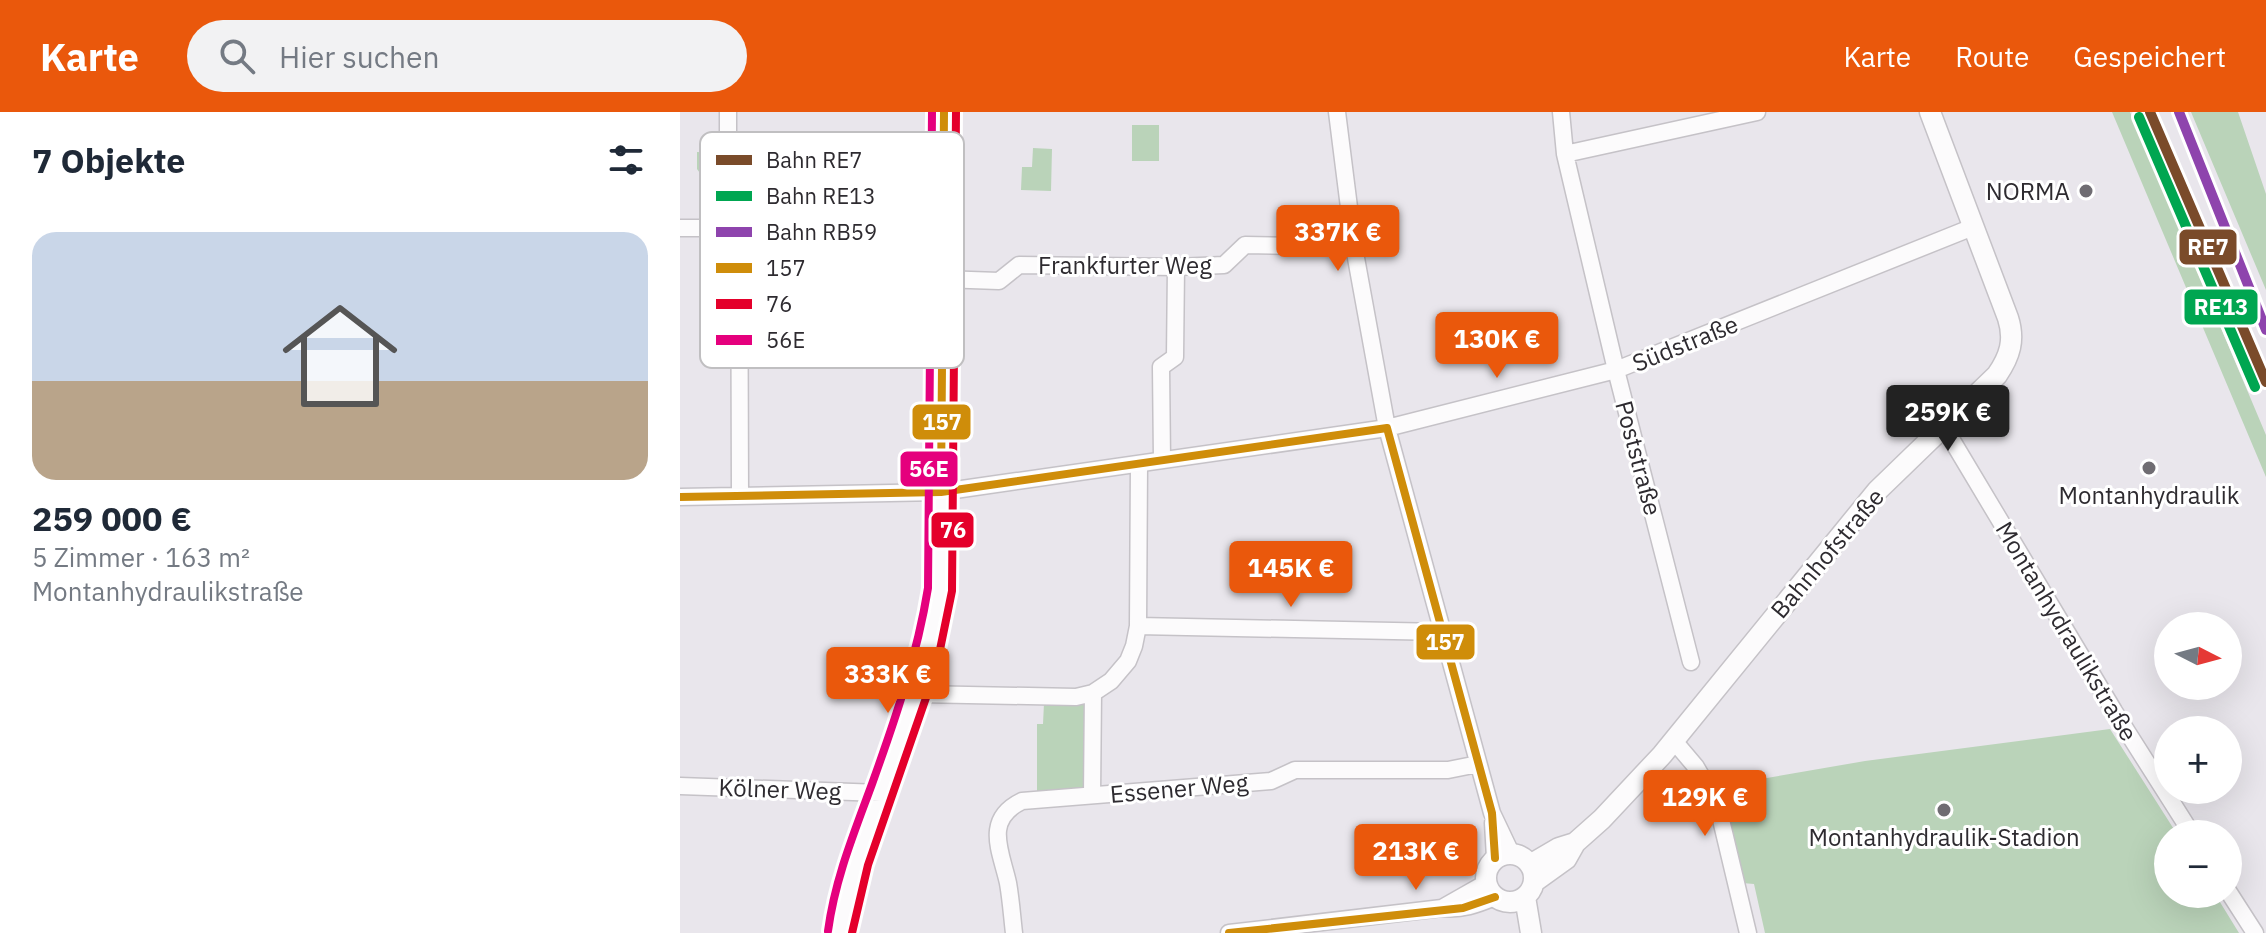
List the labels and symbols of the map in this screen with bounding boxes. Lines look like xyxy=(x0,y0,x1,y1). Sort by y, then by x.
legend xyxy=(700,132,964,368)
text: Bahn RE7 xyxy=(766,145,862,174)
place label: NORMA xyxy=(1986,175,2070,207)
text: Bahn RE13 xyxy=(766,181,876,210)
marker: NORMA xyxy=(2077,182,2095,200)
pin: 337K € xyxy=(1273,205,1403,273)
text: Bahn RB59 xyxy=(766,217,877,246)
line badge: RE7 xyxy=(2178,228,2238,266)
text: RE7 xyxy=(2187,232,2229,261)
street label: Frankfurter Weg xyxy=(1038,249,1212,281)
text: 157 xyxy=(766,253,806,282)
line badge: RE13 xyxy=(2183,288,2259,326)
text: 76 xyxy=(766,289,792,318)
text: RE13 xyxy=(2194,292,2248,321)
street label: Südstraße xyxy=(1627,307,1743,379)
pin: 130K € xyxy=(1432,312,1562,380)
text: 56E xyxy=(766,325,805,354)
pin: 259K € xyxy=(1883,385,2013,453)
street label: Poststraße xyxy=(1608,397,1670,519)
line badge: 157 xyxy=(911,403,972,441)
text: 157 xyxy=(922,407,962,436)
line badge: 56E xyxy=(899,450,959,488)
text: 56E xyxy=(909,454,949,483)
marker: Montanhydraulik xyxy=(2140,459,2158,477)
place label: Montanhydraulik xyxy=(2059,479,2240,511)
street label: Bahnhofstraße xyxy=(1763,481,1891,625)
line badge: 76 xyxy=(930,511,975,549)
text: 76 xyxy=(940,515,966,544)
street label: Montanhydraulikstraße xyxy=(1989,515,2145,747)
pin: 145K € xyxy=(1226,541,1356,609)
north arrow xyxy=(2154,612,2242,700)
line badge: 157 xyxy=(1415,623,1476,661)
text: 157 xyxy=(1425,627,1465,656)
pin: 333K € xyxy=(823,647,953,715)
street label: Essener Weg xyxy=(1109,766,1250,810)
pin: 129K € xyxy=(1640,770,1770,838)
street label: Kölner Weg xyxy=(718,771,842,807)
marker: Montanhydraulik-Stadion xyxy=(1935,801,1953,819)
place label: Montanhydraulik-Stadion xyxy=(1808,821,2080,853)
pin: 213K € xyxy=(1351,824,1481,892)

